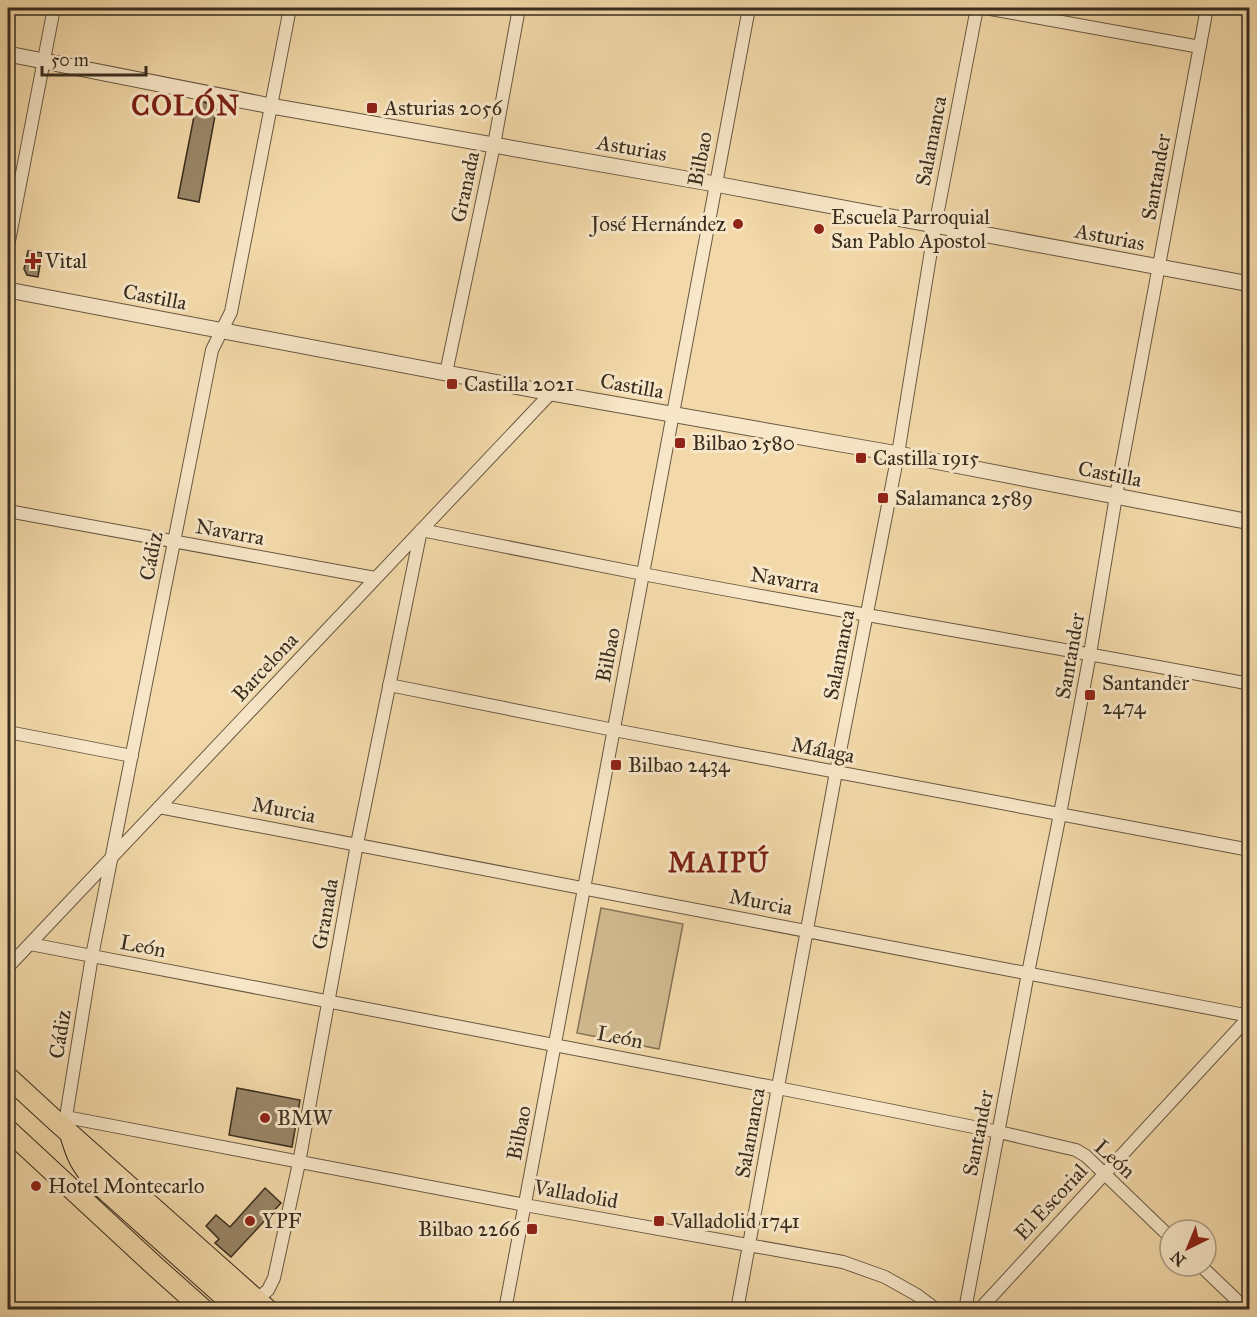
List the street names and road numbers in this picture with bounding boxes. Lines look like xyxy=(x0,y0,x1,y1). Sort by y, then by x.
street label: Salamanca xyxy=(910,94,952,188)
street label: Asturias xyxy=(594,129,669,167)
street label: Bilbao xyxy=(682,129,718,189)
street label: Santander xyxy=(1136,132,1176,222)
street label: Granada xyxy=(445,149,485,225)
street label: Asturias xyxy=(1072,217,1147,256)
street label: Castilla xyxy=(121,278,189,316)
street label: Castilla xyxy=(598,368,666,404)
street label: Castilla xyxy=(1076,455,1144,493)
street label: Navarra xyxy=(194,513,267,551)
street label: Cádiz xyxy=(134,529,169,583)
street label: Navarra xyxy=(749,561,822,599)
street label: Salamanca xyxy=(818,608,860,702)
street label: Santander xyxy=(1050,611,1090,701)
street label: Bilbao xyxy=(590,625,626,685)
street label: Barcelona xyxy=(227,627,303,707)
street label: Málaga xyxy=(789,731,857,769)
street label: Murcia xyxy=(250,791,318,829)
street label: Granada xyxy=(306,876,344,952)
street label: Murcia xyxy=(727,883,795,921)
street label: León xyxy=(118,929,168,963)
street label: Cádiz xyxy=(43,1007,77,1060)
street label: León xyxy=(595,1020,645,1054)
street label: Salamanca xyxy=(729,1086,771,1180)
street label: Santander xyxy=(957,1088,999,1178)
street label: Bilbao xyxy=(501,1103,537,1163)
street label: León xyxy=(1089,1134,1141,1184)
street label: El Escorial xyxy=(1009,1158,1093,1246)
street label: Valladolid xyxy=(531,1174,621,1214)

